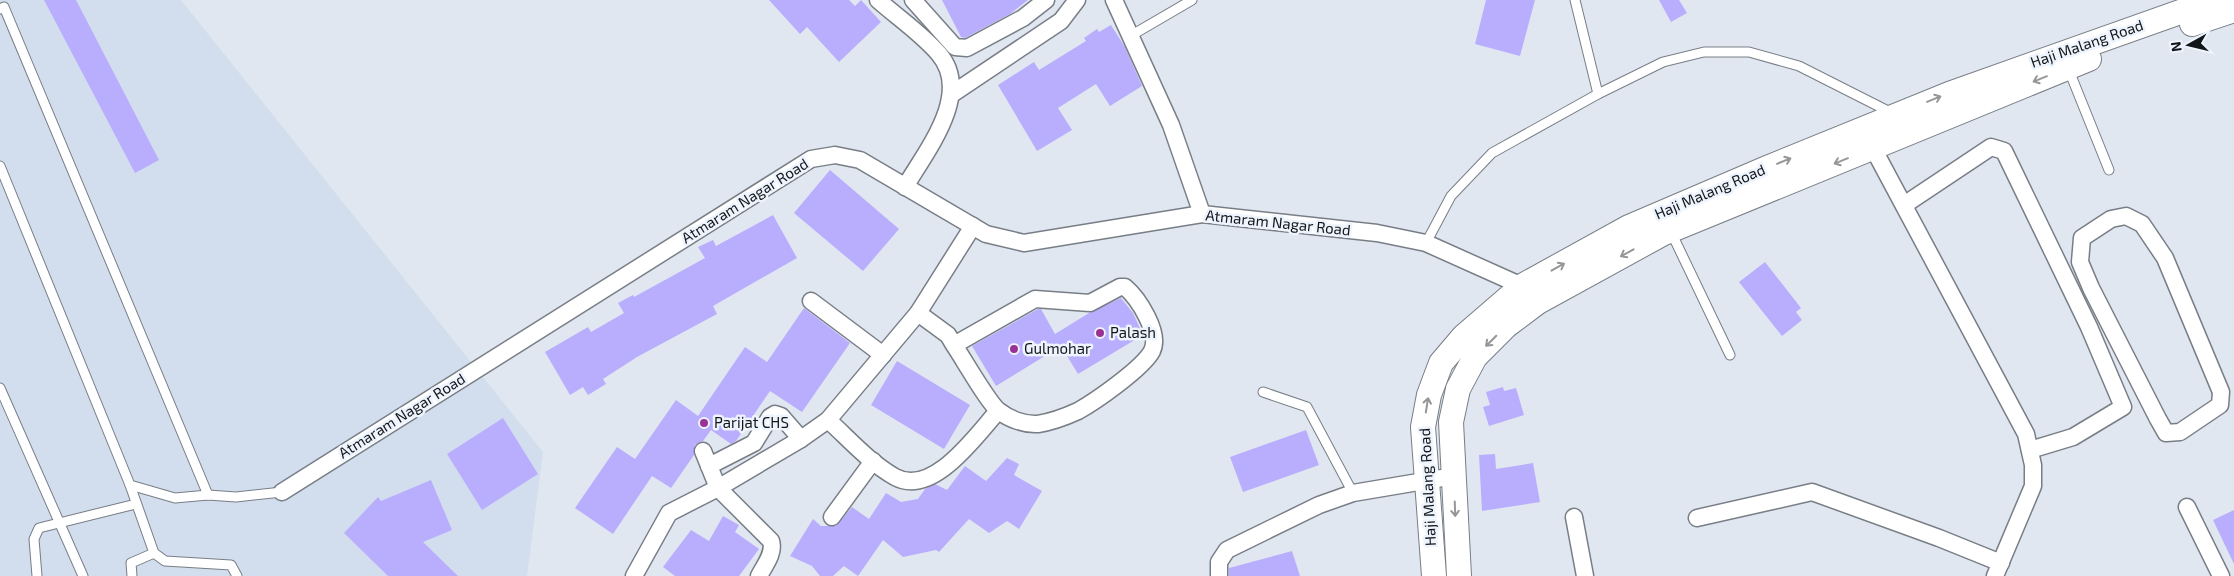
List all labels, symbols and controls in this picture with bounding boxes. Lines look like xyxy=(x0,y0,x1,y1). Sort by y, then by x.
street label: Haji Malang Road xyxy=(2028,15,2146,72)
north arrow xyxy=(2164,20,2214,70)
text: N xyxy=(2167,41,2185,53)
one-way arrow xyxy=(2033,75,2048,85)
one-way arrow xyxy=(1927,94,1942,103)
street label: Atmaram Nagar Road xyxy=(678,154,811,246)
one-way arrow xyxy=(1776,156,1791,165)
one-way arrow xyxy=(1834,156,1849,166)
street label: Haji Malang Road xyxy=(1652,160,1768,223)
street label: Atmaram Nagar Road xyxy=(1205,205,1352,239)
one-way arrow xyxy=(1619,248,1634,258)
one-way arrow xyxy=(1550,261,1564,271)
place label: Palash xyxy=(1110,323,1156,341)
marker: Palash xyxy=(1094,327,1106,339)
one-way arrow xyxy=(1485,335,1497,347)
place label: Gulmohar xyxy=(1024,339,1091,357)
marker: Gulmohar xyxy=(1008,343,1020,355)
street label: Atmaram Nagar Road xyxy=(335,369,468,461)
one-way arrow xyxy=(1422,398,1432,414)
place label: Parijat CHS xyxy=(714,413,789,432)
marker: Parijat CHS xyxy=(698,417,710,429)
street label: Haji Malang Road xyxy=(1415,428,1440,547)
one-way arrow xyxy=(1450,500,1460,517)

